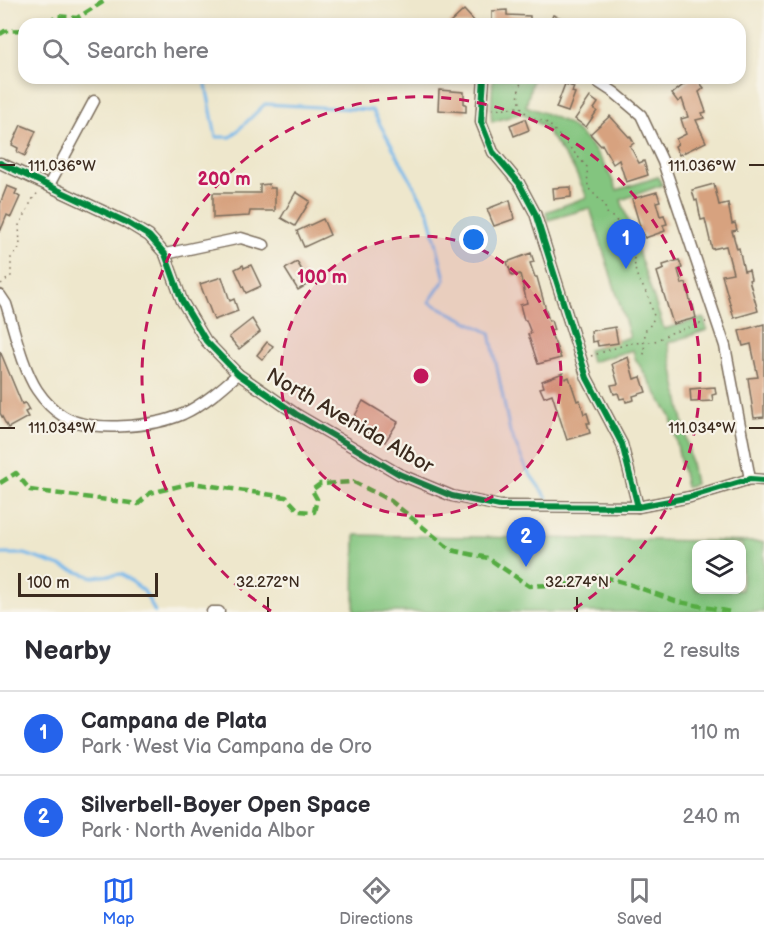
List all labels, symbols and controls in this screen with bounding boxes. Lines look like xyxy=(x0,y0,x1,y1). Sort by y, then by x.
search box xyxy=(18,18,746,84)
icon: search xyxy=(39,35,72,68)
text: Search here xyxy=(87,38,209,65)
text: 111.036°W xyxy=(28,157,96,176)
text: 111.036°W xyxy=(668,157,736,176)
text: 200 m xyxy=(197,169,251,190)
pin: 1 xyxy=(606,220,646,269)
your location xyxy=(459,225,488,254)
text: 100 m xyxy=(297,267,347,288)
street label: North Avenida Albor xyxy=(262,363,438,479)
centre of rings xyxy=(411,366,431,386)
text: 111.034°W xyxy=(28,419,96,438)
text: 111.034°W xyxy=(668,419,736,438)
pin: 2 xyxy=(506,518,546,567)
map controls xyxy=(692,540,746,594)
button: layers xyxy=(692,540,746,594)
scale bar xyxy=(18,570,158,598)
text: 32.272°N xyxy=(236,573,300,592)
text: 32.274°N xyxy=(545,573,609,592)
text: 100 m xyxy=(27,574,70,593)
text: Nearby xyxy=(24,636,111,667)
text: 2 results xyxy=(663,639,740,663)
text: Campana de Plata xyxy=(81,708,267,735)
text: 1 xyxy=(39,721,48,745)
text: 110 m xyxy=(691,721,740,745)
text: Park · West Via Campana de Oro xyxy=(81,735,372,759)
text: Silverbell-Boyer Open Space xyxy=(81,792,370,819)
text: 2 xyxy=(38,805,49,829)
text: 240 m xyxy=(683,805,740,829)
text: Park · North Avenida Albor xyxy=(81,819,314,843)
tab: Map xyxy=(102,874,135,929)
tab: Directions xyxy=(339,874,413,929)
tab: Saved xyxy=(617,874,662,929)

